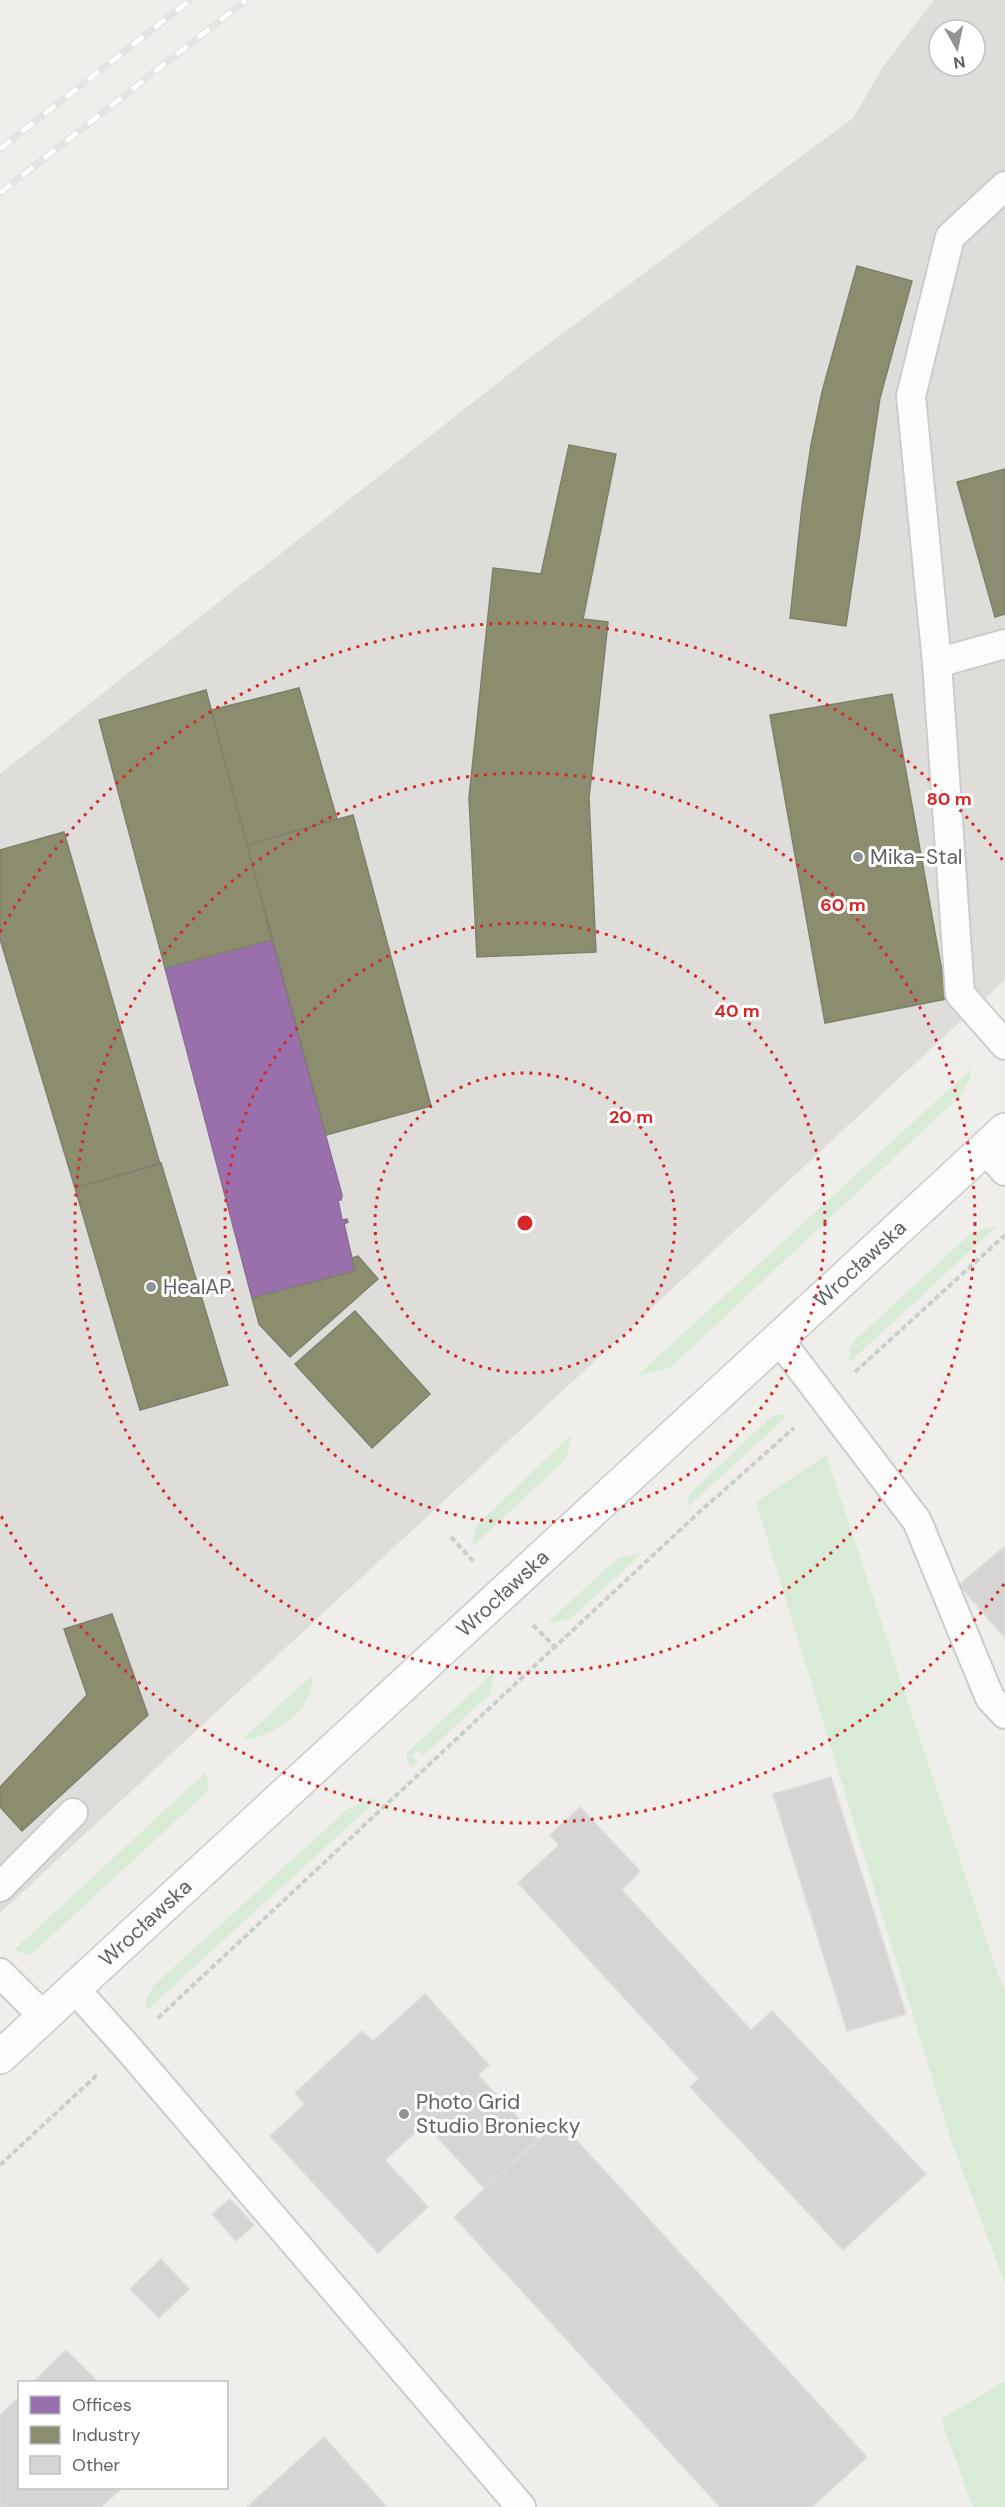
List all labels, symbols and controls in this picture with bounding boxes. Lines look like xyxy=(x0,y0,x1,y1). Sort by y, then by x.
north arrow xyxy=(927,18,987,78)
text: N xyxy=(952,51,967,74)
text: 80 m xyxy=(926,787,972,811)
place label: Mika-Stal xyxy=(870,843,963,871)
marker: Mika-Stal xyxy=(851,850,865,864)
text: 60 m xyxy=(820,893,866,917)
text: 40 m xyxy=(714,999,760,1023)
text: 20 m xyxy=(609,1105,653,1129)
centre of rings xyxy=(515,1213,535,1233)
street label: Wrocławska xyxy=(808,1214,912,1314)
place label: HealAP xyxy=(163,1273,231,1301)
marker: HealAP xyxy=(144,1280,158,1294)
street label: Wrocławska xyxy=(450,1543,555,1643)
street label: Wrocławska xyxy=(93,1873,198,1973)
place label: Photo Grid Studio Broniecky xyxy=(416,2088,581,2140)
marker: Photo Grid Studio Broniecky xyxy=(397,2107,411,2121)
legend xyxy=(18,2381,228,2489)
text: Offices xyxy=(72,2393,132,2417)
text: Industry xyxy=(72,2423,141,2447)
text: Other xyxy=(72,2453,121,2477)

